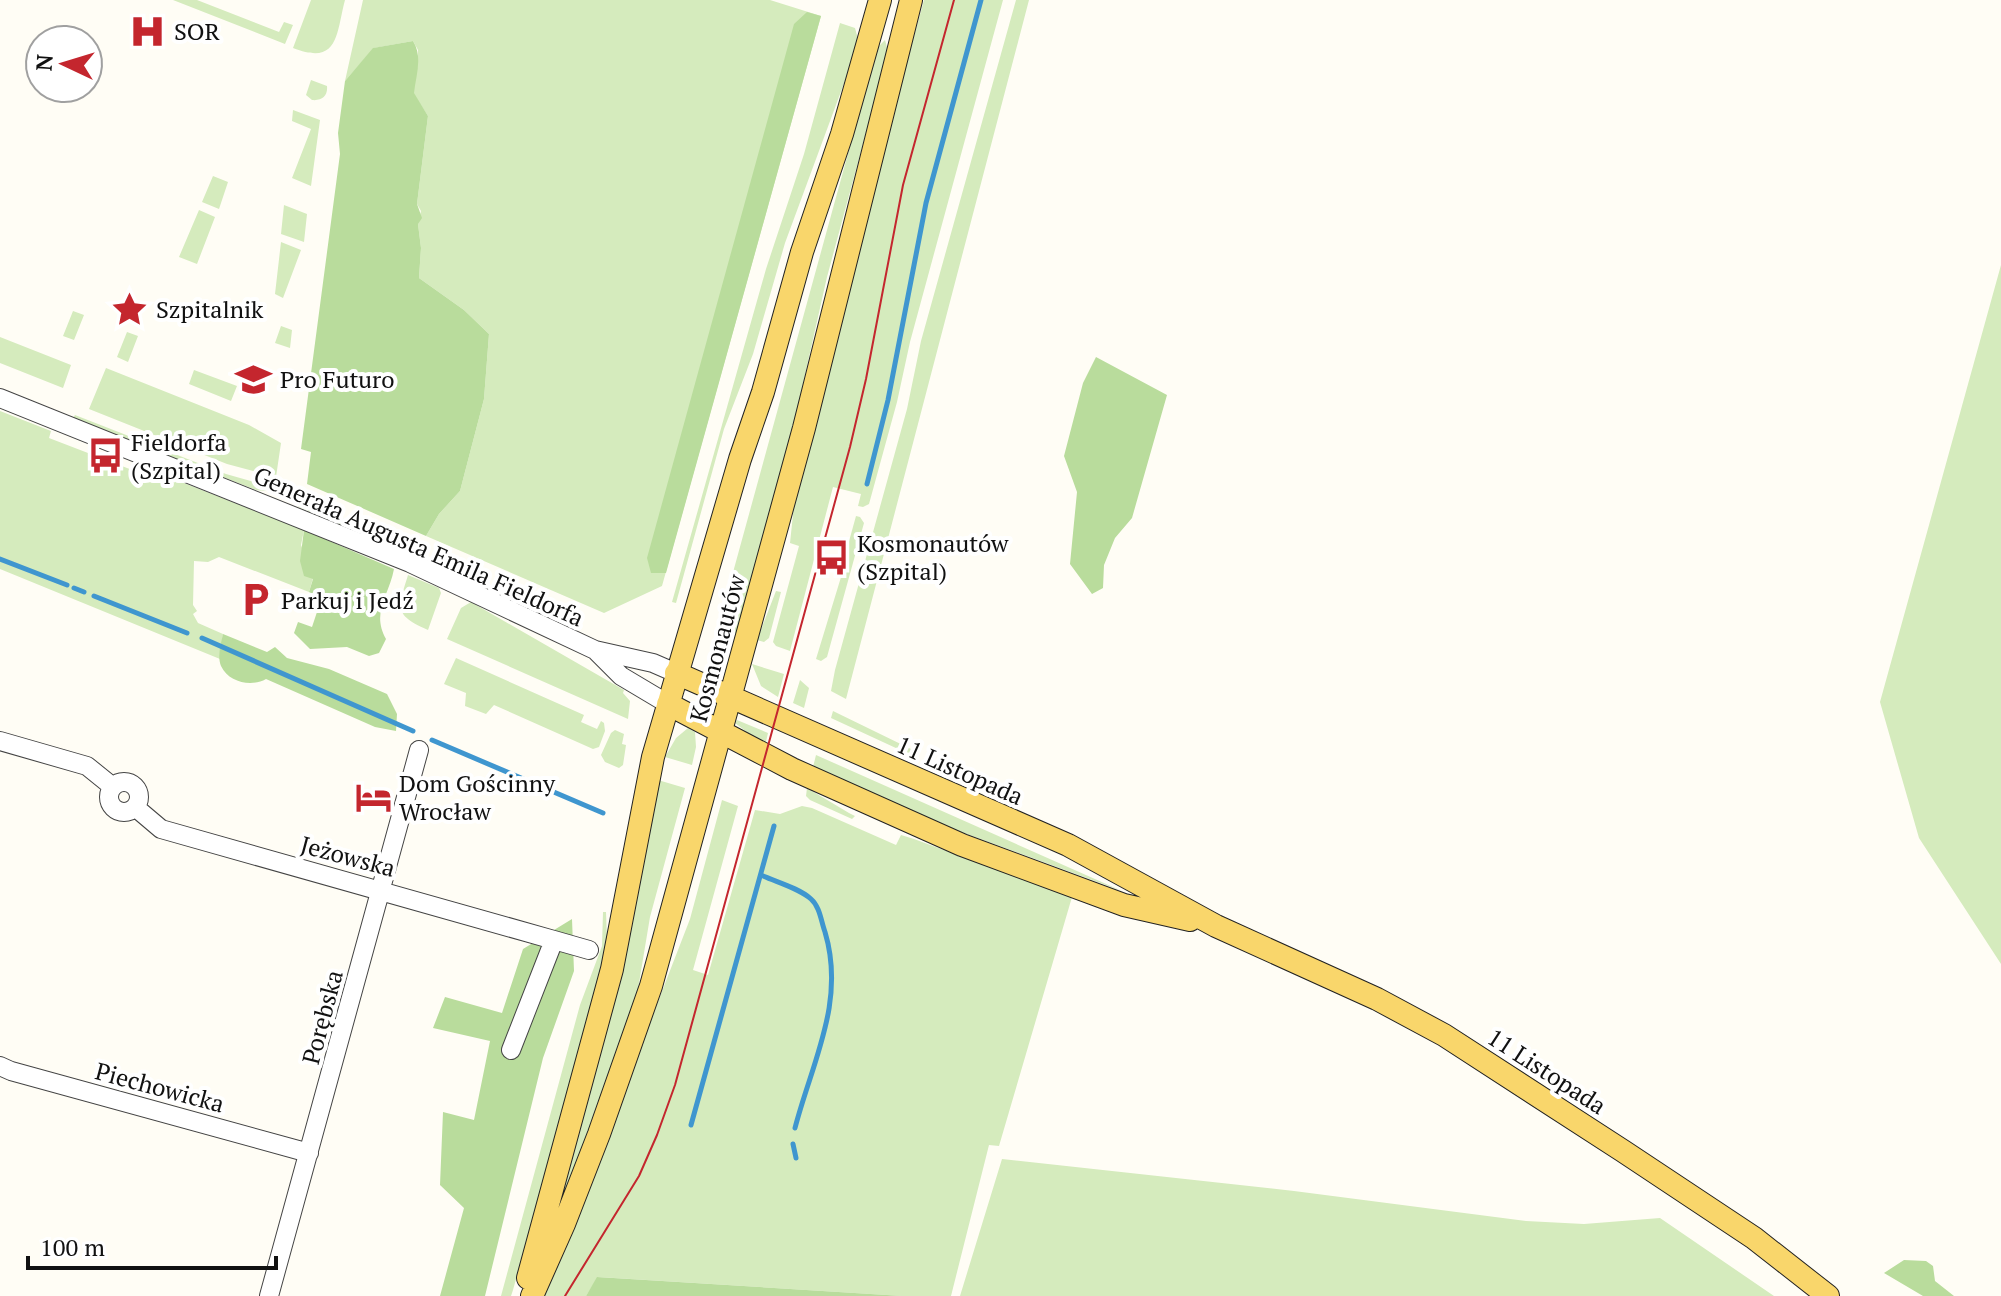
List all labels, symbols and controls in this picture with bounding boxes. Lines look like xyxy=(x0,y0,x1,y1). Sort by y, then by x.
hospital icon: SOR xyxy=(129,12,167,50)
place label: SOR xyxy=(174,15,221,47)
north arrow xyxy=(24,24,104,104)
text: N xyxy=(29,53,59,72)
place icon: Szpitalnik xyxy=(111,290,149,328)
place label: Szpitalnik xyxy=(156,293,264,325)
school or university icon: Pro Futuro xyxy=(235,360,273,398)
place label: Pro Futuro xyxy=(280,363,395,395)
place label: Fieldorfa (Szpital) xyxy=(131,426,227,486)
bus stop icon: Fieldorfa (Szpital) xyxy=(86,437,124,475)
street label: Generała Augusta Emila Fieldorfa xyxy=(249,459,589,633)
place label: Kosmonautów (Szpital) xyxy=(857,527,1009,587)
bus stop icon: Kosmonautów (Szpital) xyxy=(812,538,850,576)
street label: Kosmonautów xyxy=(682,570,752,725)
parking icon: Parkuj i Jedź xyxy=(236,581,274,619)
place label: Parkuj i Jedź xyxy=(281,584,414,616)
street label: 11 Listopada xyxy=(892,728,1028,812)
place label: Dom Gościnny Wrocław xyxy=(399,767,556,827)
hotel icon: Dom Gościnny Wrocław xyxy=(354,778,392,816)
street label: Jeżowska xyxy=(297,828,399,884)
street label: Porębska xyxy=(294,966,350,1068)
street label: 11 Listopada xyxy=(1481,1021,1613,1121)
street label: Piechowicka xyxy=(92,1054,228,1120)
scale bar xyxy=(28,1220,276,1270)
text: 100 m xyxy=(40,1231,105,1263)

